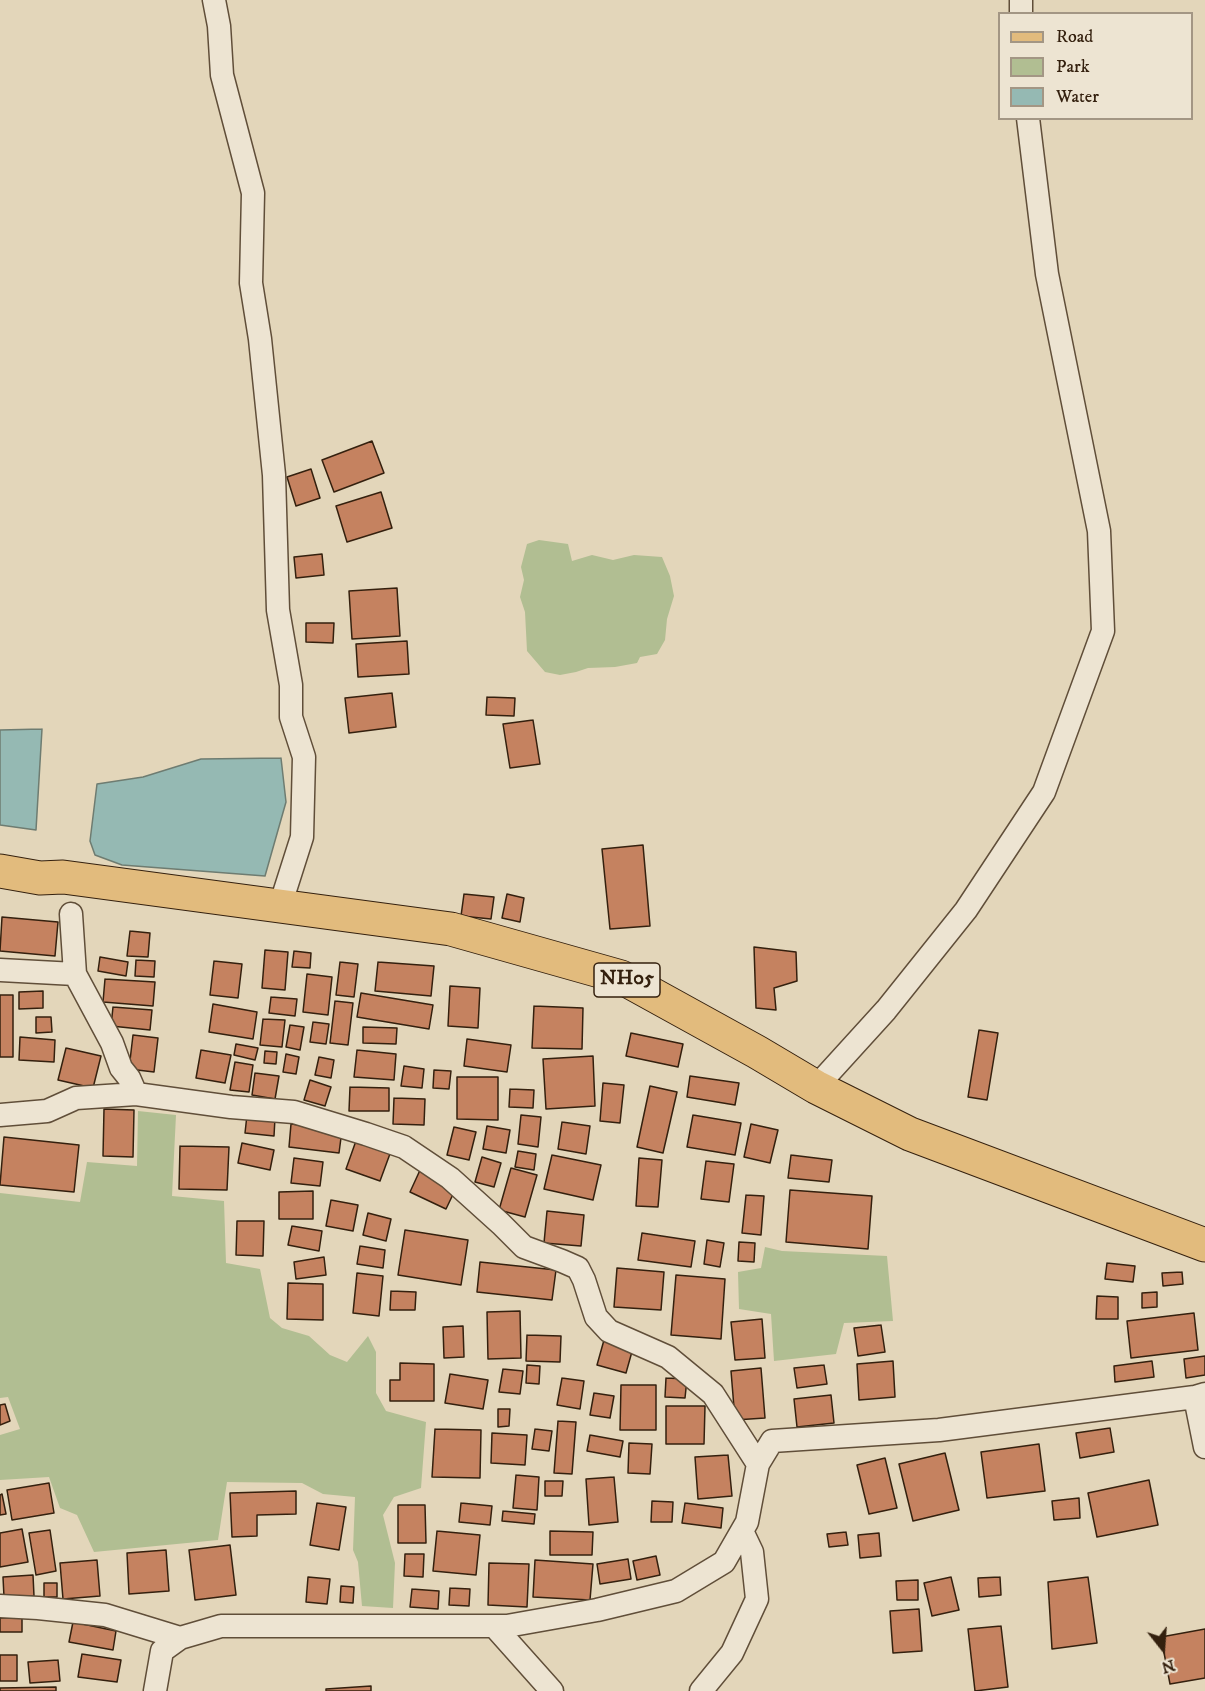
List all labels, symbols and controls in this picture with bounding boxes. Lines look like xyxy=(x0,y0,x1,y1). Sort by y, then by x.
legend xyxy=(998,12,1193,120)
text: Road xyxy=(1056,26,1093,48)
text: Park xyxy=(1056,56,1090,78)
text: Water xyxy=(1056,86,1099,108)
road number: NH05 xyxy=(594,963,660,997)
north arrow xyxy=(1133,1619,1193,1679)
text: N xyxy=(1159,1655,1177,1678)

